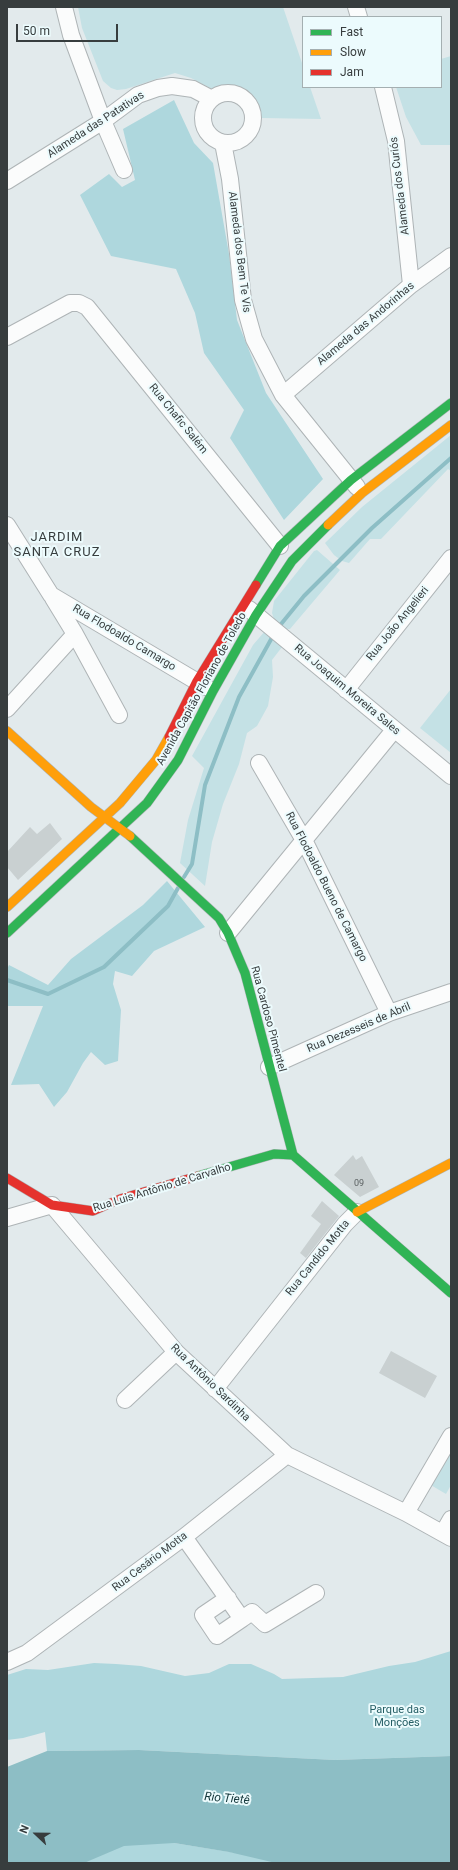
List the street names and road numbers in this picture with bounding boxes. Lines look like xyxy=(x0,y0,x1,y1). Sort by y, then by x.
street label: Alameda das Patativas xyxy=(45,89,147,161)
street label: Alameda dos Curiós xyxy=(387,136,413,236)
street label: Alameda dos Bem Te Vis xyxy=(225,191,253,313)
street label: Alameda das Andorinhas xyxy=(315,279,417,369)
street label: Rua Chafic Salém xyxy=(146,381,210,457)
street label: Rua João Angelieri xyxy=(364,584,432,664)
street label: Rua Flodoaldo Camargo xyxy=(70,602,178,674)
street label: Avenida Capitão Floriano de Toledo xyxy=(154,610,250,768)
street label: Rua Joaquim Moreira Sales xyxy=(291,642,403,738)
street label: Rua Flodoaldo Bueno de Camargo xyxy=(282,810,370,964)
street label: Rua Cardoso Pimentel xyxy=(248,965,288,1073)
street label: Rua Dezesseis de Abril xyxy=(305,1000,413,1056)
street label: Rua Luis Antônio de Carvalho xyxy=(92,1161,232,1215)
street label: Rua Candido Motta xyxy=(283,1217,353,1299)
street label: Rua Antônio Sardinha xyxy=(167,1342,253,1424)
street label: Rua Cesário Motta xyxy=(110,1529,190,1595)

